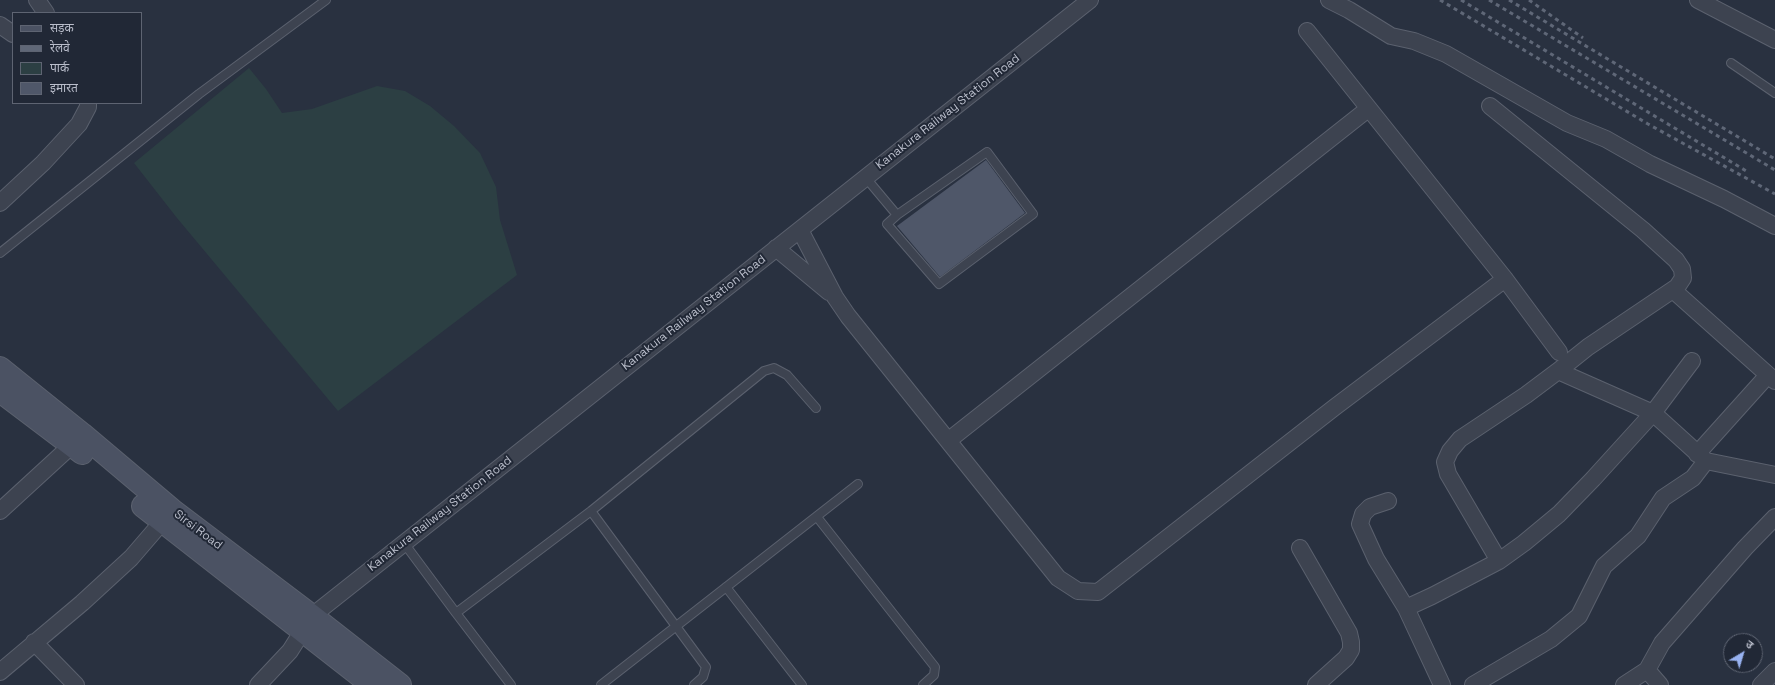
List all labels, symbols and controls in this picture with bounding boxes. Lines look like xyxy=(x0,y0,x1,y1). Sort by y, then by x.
legend xyxy=(12,12,142,104)
text: सड़क xyxy=(50,20,74,36)
text: रेलवे xyxy=(50,40,70,56)
street label: Kanakura Railway Station Road xyxy=(873,51,1023,173)
text: पार्क xyxy=(50,60,69,76)
text: इमारत xyxy=(50,80,78,96)
street label: Kanakura Railway Station Road xyxy=(619,252,769,374)
street label: Kanakura Railway Station Road xyxy=(365,453,515,575)
street label: Sirsi Road xyxy=(171,507,225,553)
north arrow xyxy=(1723,633,1763,673)
text: उ xyxy=(1743,637,1757,652)

